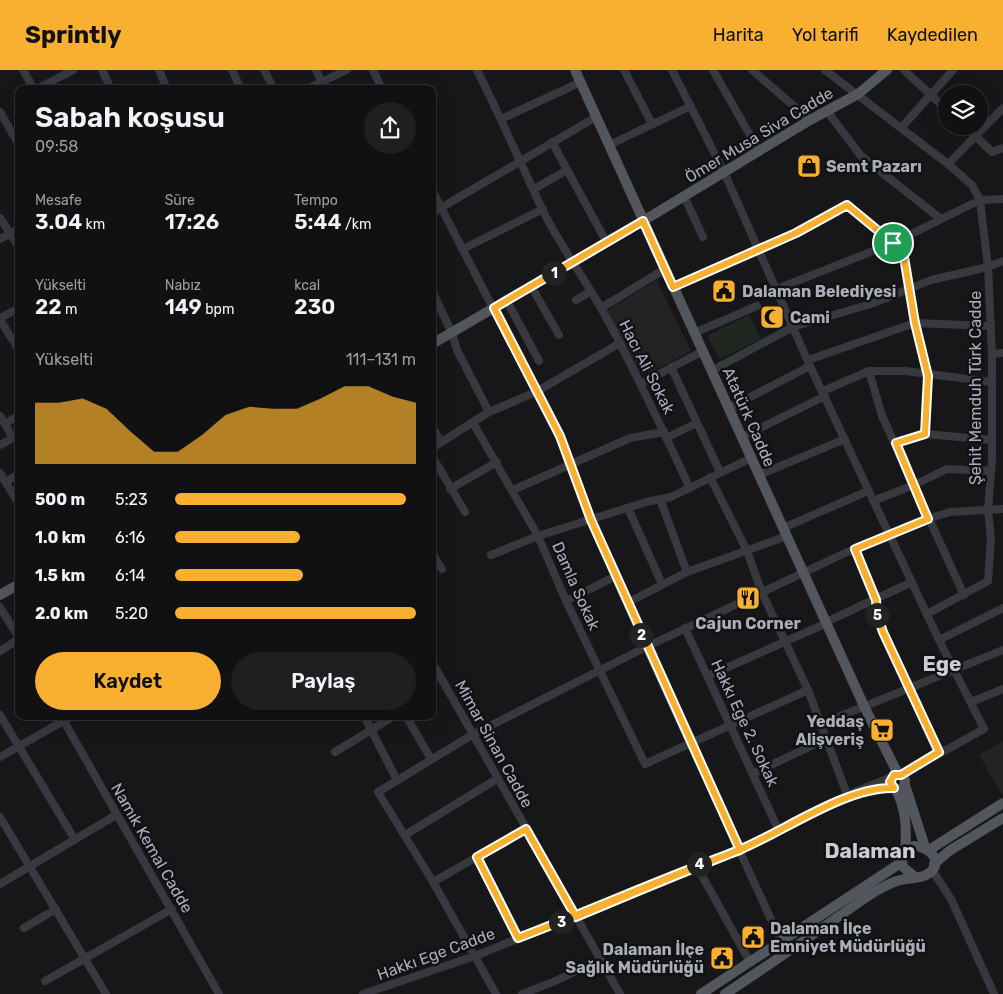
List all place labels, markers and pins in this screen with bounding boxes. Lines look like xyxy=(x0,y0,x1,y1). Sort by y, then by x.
shop icon: Semt Pazarı xyxy=(796,153,822,179)
place label: Semt Pazarı xyxy=(826,157,922,176)
pin xyxy=(872,222,914,264)
pin: 1 xyxy=(542,260,566,286)
public building icon: Dalaman Belediyesi xyxy=(711,278,737,304)
place label: Dalaman Belediyesi xyxy=(742,282,896,301)
mosque icon: Cami xyxy=(759,304,785,330)
place label: Cami xyxy=(790,308,830,327)
restaurant icon: Cajun Corner xyxy=(735,585,761,611)
pin: 5 xyxy=(864,602,890,628)
place label: Cajun Corner xyxy=(695,614,801,633)
pin: 2 xyxy=(628,622,654,648)
place label: Yeddaş Alişveriş xyxy=(795,712,864,749)
supermarket icon: Yeddaş Alişveriş xyxy=(869,717,895,743)
pin: 4 xyxy=(686,852,712,876)
pin: 3 xyxy=(548,910,574,934)
place label: Dalaman İlçe Emniyet Müdürlüğü xyxy=(770,919,926,956)
public building icon: Dalaman İlçe Emniyet Müdürlüğü xyxy=(740,924,766,950)
place label: Dalaman İlçe Sağlık Müdürlüğü xyxy=(566,940,704,977)
public building icon: Dalaman İlçe Sağlık Müdürlüğü xyxy=(709,945,735,971)

